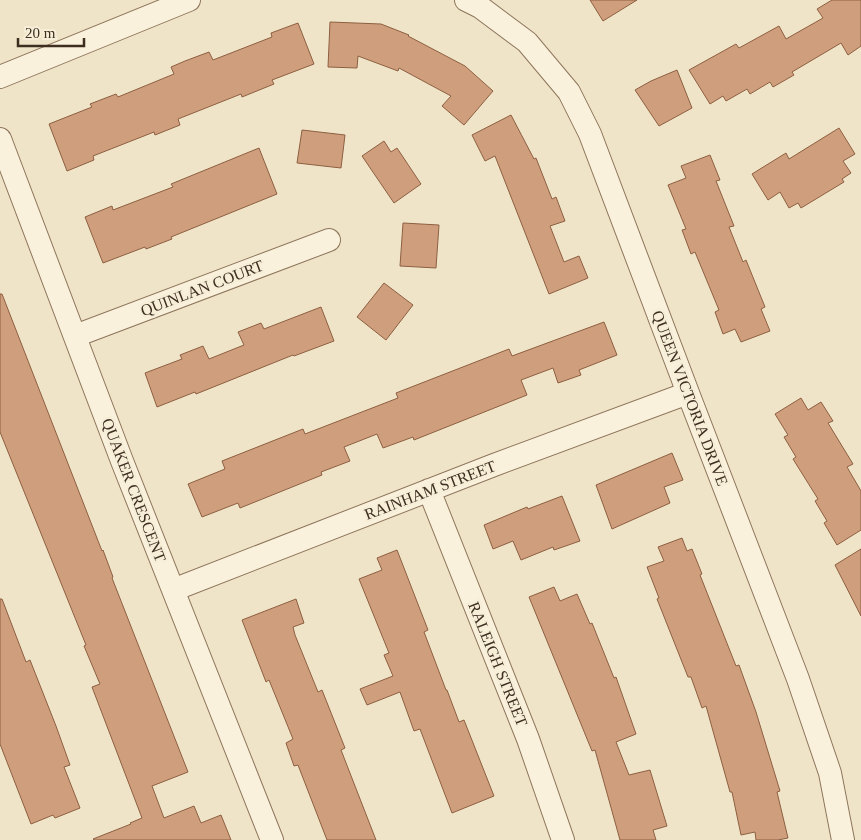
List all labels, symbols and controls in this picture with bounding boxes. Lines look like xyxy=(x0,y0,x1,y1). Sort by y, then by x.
scale bar xyxy=(18,15,84,47)
text: 20 m xyxy=(25,25,56,41)
street label: QUINLAN COURT xyxy=(138,257,266,319)
street label: QUEEN VICTORIA DRIVE xyxy=(649,308,731,488)
street label: QUAKER CRESCENT xyxy=(99,416,169,564)
street label: RAINHAM STREET xyxy=(362,457,498,523)
street label: RALEIGH STREET xyxy=(465,599,531,729)

